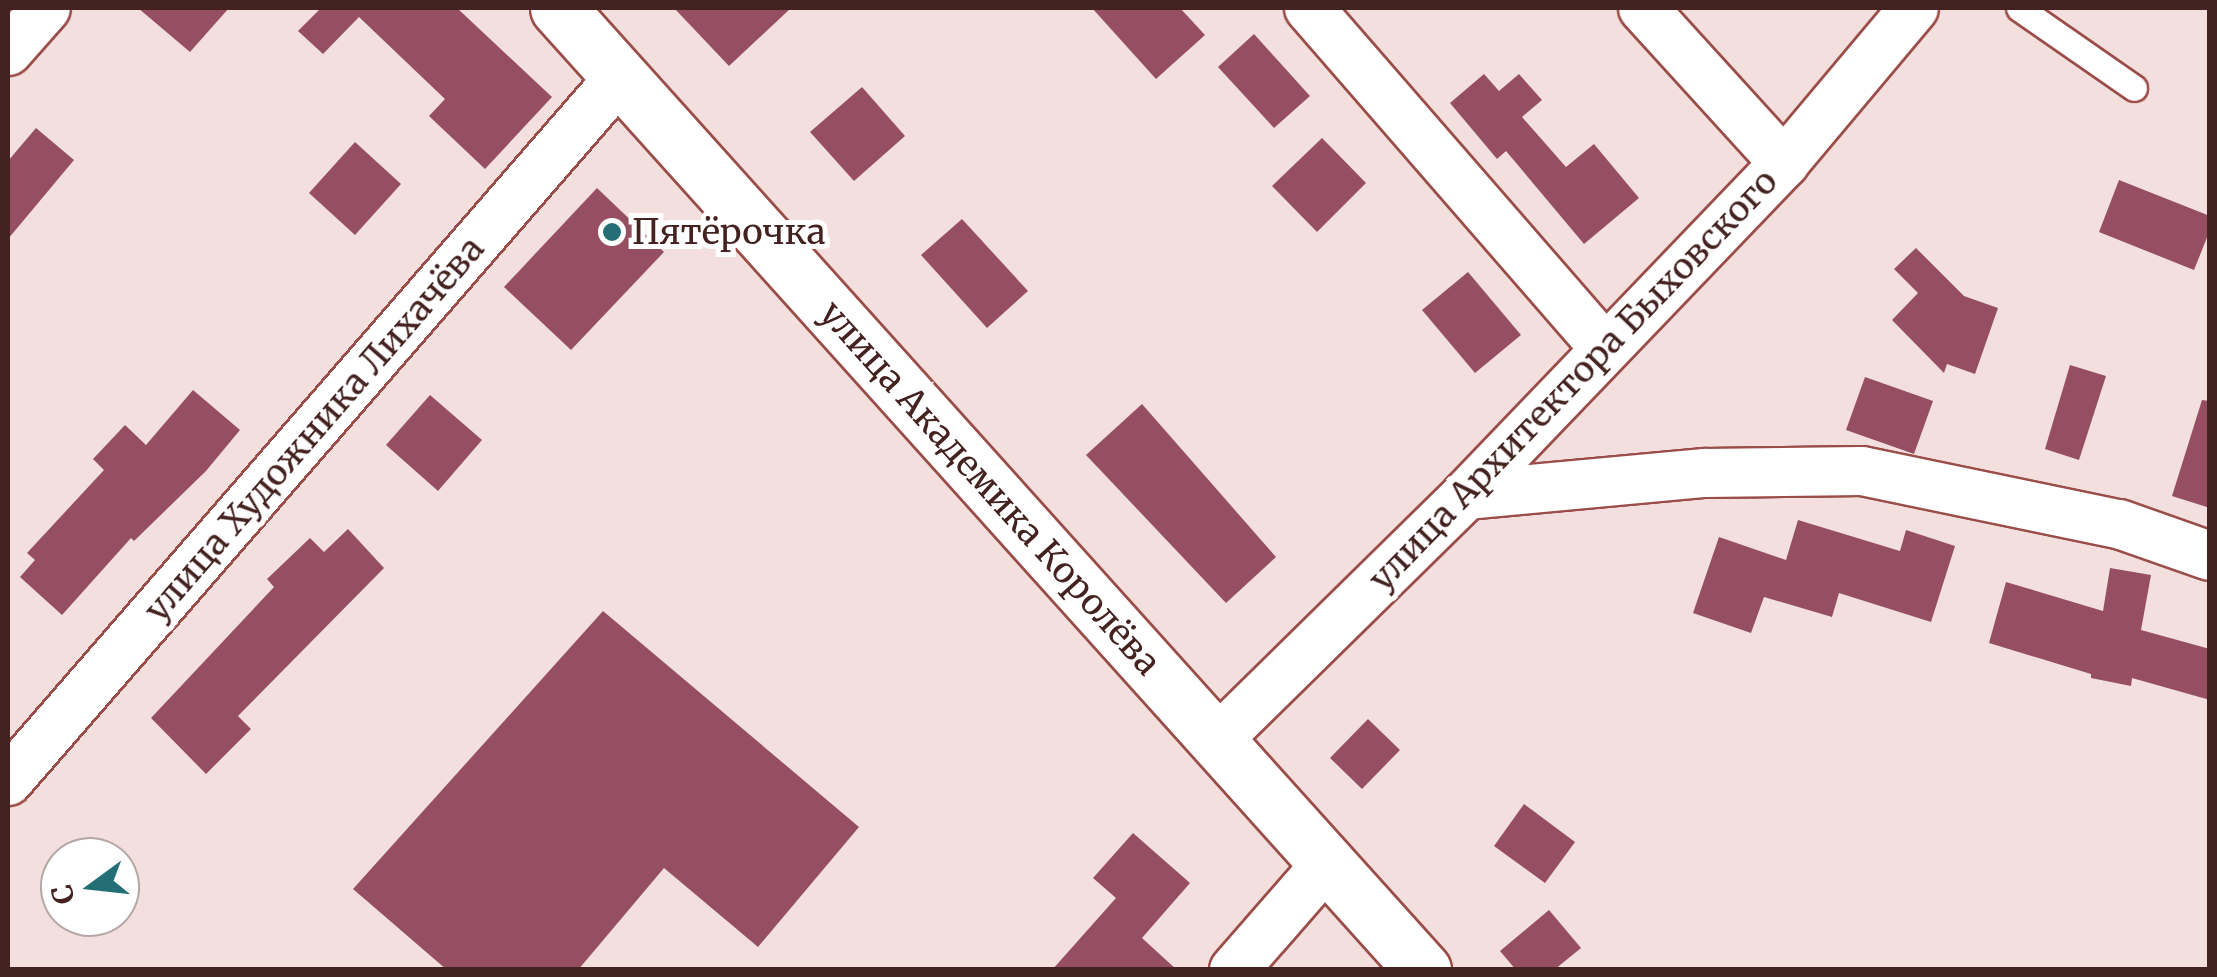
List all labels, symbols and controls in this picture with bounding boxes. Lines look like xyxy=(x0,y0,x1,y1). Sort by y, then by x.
street label: улица Архитектора Быховского xyxy=(1360,160,1786,600)
place label: Пятёрочка xyxy=(632,211,825,253)
marker: Пятёрочка xyxy=(601,221,623,243)
street label: улица Художника Лихачёва xyxy=(135,228,493,630)
street label: улица Академика Королёва xyxy=(811,293,1169,683)
north arrow xyxy=(40,837,140,937)
text: С xyxy=(43,881,83,908)

